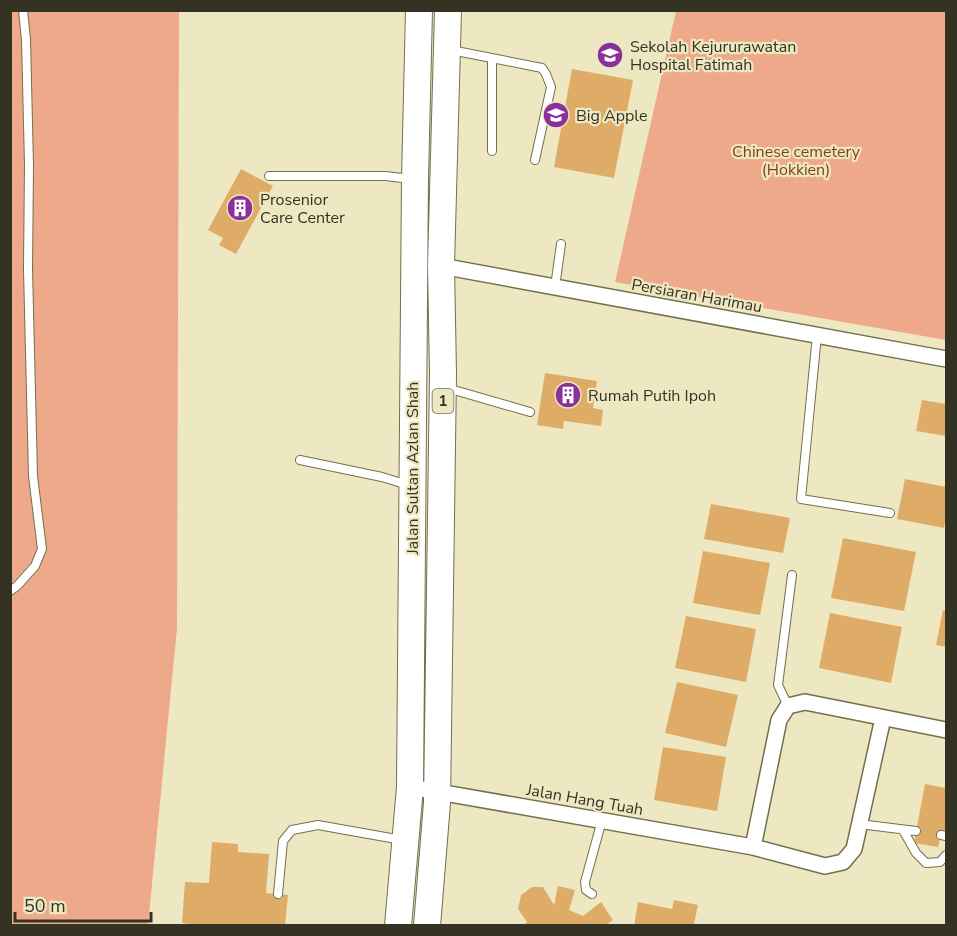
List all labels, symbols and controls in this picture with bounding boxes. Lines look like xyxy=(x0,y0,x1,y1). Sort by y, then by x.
place label: Sekolah Kejururawatan Hospital Fatimah xyxy=(630,36,796,76)
school or university icon: Sekolah Kejururawatan Hospital Fatimah xyxy=(595,40,625,70)
school or university icon: Big Apple xyxy=(541,100,571,130)
place label: Big Apple xyxy=(576,105,648,127)
park label: Chinese cemetery (Hokkien) xyxy=(732,141,861,181)
place label: Prosenior Care Center xyxy=(260,189,345,229)
building icon: Prosenior Care Center xyxy=(225,193,255,223)
street label: Persiaran Harimau xyxy=(630,274,764,318)
building icon: Rumah Putih Ipoh xyxy=(553,380,583,410)
street label: Jalan Sultan Azlan Shah xyxy=(402,382,424,555)
place label: Rumah Putih Ipoh xyxy=(588,385,716,407)
road number: 1 xyxy=(432,389,454,413)
street label: Jalan Hang Tuah xyxy=(524,779,645,821)
scale bar xyxy=(15,885,152,923)
text: 50 m xyxy=(24,894,66,918)

